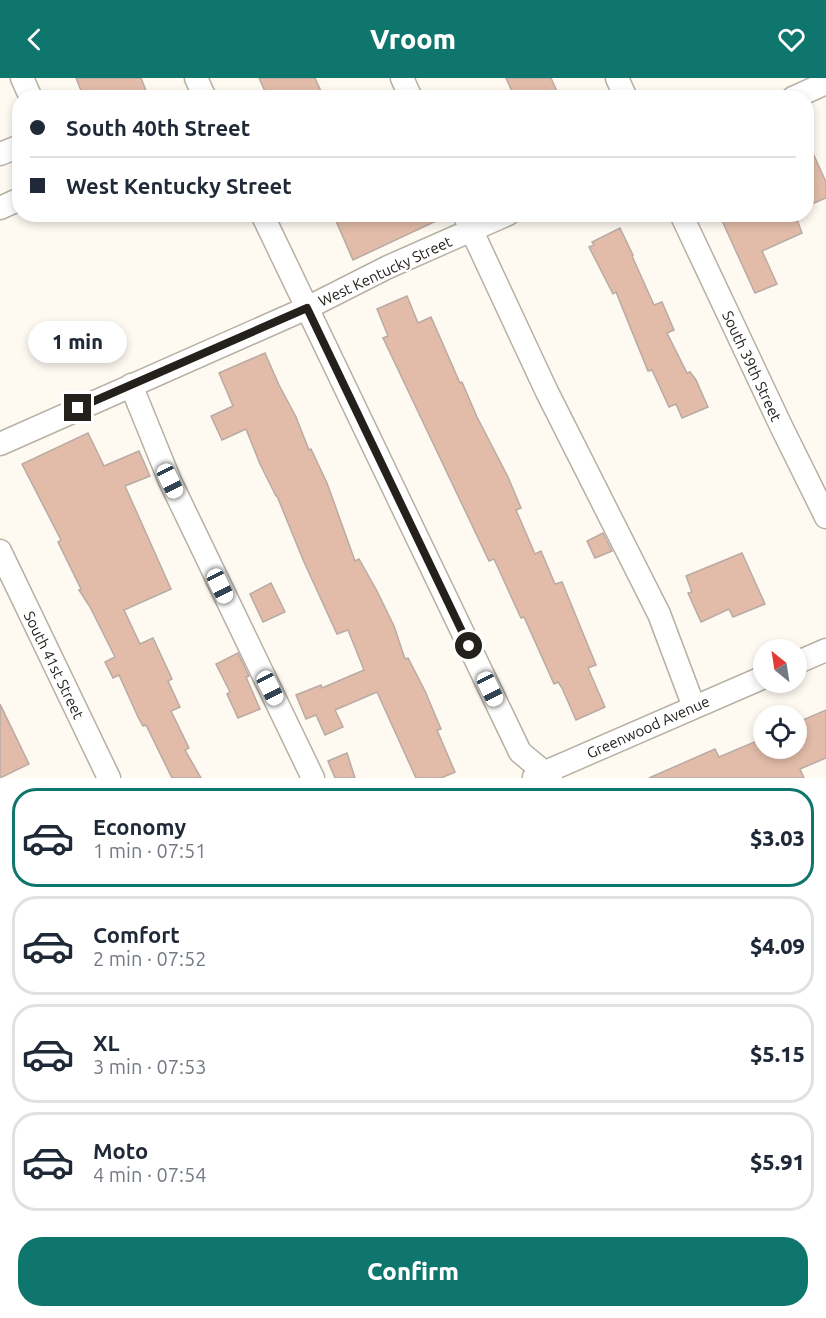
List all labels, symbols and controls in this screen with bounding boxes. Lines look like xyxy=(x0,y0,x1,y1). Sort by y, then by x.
icon: back xyxy=(18,23,51,56)
icon: heart xyxy=(775,23,808,56)
text: Vroom xyxy=(370,24,456,54)
text: South 40th Street xyxy=(66,115,250,140)
text: West Kentucky Street xyxy=(66,173,292,198)
street label: West Kentucky Street xyxy=(316,233,454,309)
street label: South 39th Street xyxy=(719,308,785,424)
callout: 1 min xyxy=(28,321,128,363)
text: 1 min xyxy=(52,330,103,353)
route end xyxy=(64,394,91,421)
car xyxy=(154,461,186,501)
car xyxy=(204,566,236,606)
street label: South 41st Street xyxy=(21,608,87,722)
route start xyxy=(455,632,482,659)
north arrow xyxy=(753,639,807,693)
map controls xyxy=(753,639,807,759)
car xyxy=(254,668,286,708)
car xyxy=(474,669,506,709)
street label: Greenwood Avenue xyxy=(584,692,712,762)
button: locate xyxy=(753,705,807,759)
icon: car xyxy=(21,811,75,865)
text: Economy xyxy=(93,814,186,839)
text: $3.03 xyxy=(750,825,805,850)
text: 1 min · 07:51 xyxy=(93,839,207,862)
icon: car xyxy=(21,919,75,973)
text: Comfort xyxy=(93,922,180,947)
text: $4.09 xyxy=(750,933,805,958)
text: 2 min · 07:52 xyxy=(93,947,207,970)
icon: car xyxy=(21,1027,75,1081)
text: XL xyxy=(93,1030,120,1055)
text: $5.15 xyxy=(750,1041,805,1066)
text: 3 min · 07:53 xyxy=(93,1055,207,1078)
icon: car xyxy=(21,1135,75,1189)
text: Moto xyxy=(93,1138,148,1163)
text: $5.91 xyxy=(750,1149,805,1174)
text: 4 min · 07:54 xyxy=(93,1163,207,1186)
button: Confirm xyxy=(18,1237,808,1306)

